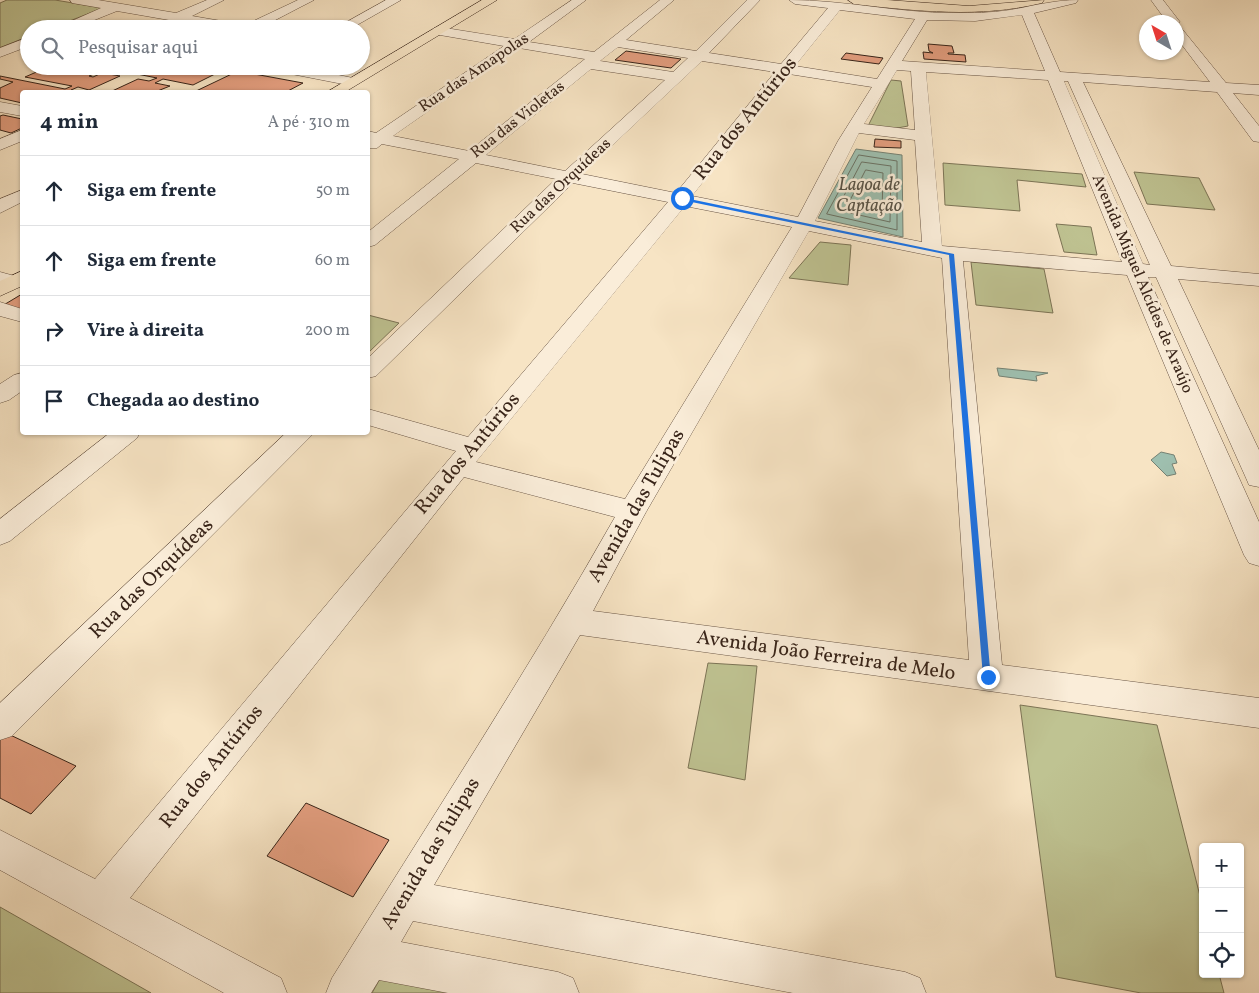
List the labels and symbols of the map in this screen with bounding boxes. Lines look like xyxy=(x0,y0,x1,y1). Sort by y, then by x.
north arrow xyxy=(1139,15,1184,60)
street label: Rua das Amapolas xyxy=(414,28,534,118)
street label: Rua dos Antúrios xyxy=(688,51,804,187)
street label: Rua das Violetas xyxy=(466,76,570,164)
street label: Rua das Orquídeas xyxy=(506,133,616,239)
street label: Avenida Miguel Alcídes de Araújo xyxy=(1086,171,1198,397)
water label: Lagoa de Captação xyxy=(836,173,902,219)
route start xyxy=(671,187,694,210)
street label: Rua dos Antúrios xyxy=(409,387,527,521)
street label: Avenida das Tulipas xyxy=(582,424,692,588)
street label: Rua das Orquídeas xyxy=(84,512,220,646)
street label: Avenida João Ferreira de Melo xyxy=(695,624,957,688)
route end xyxy=(977,666,1000,689)
street label: Rua dos Antúrios xyxy=(154,699,270,835)
street label: Avenida das Tulipas xyxy=(374,773,488,935)

